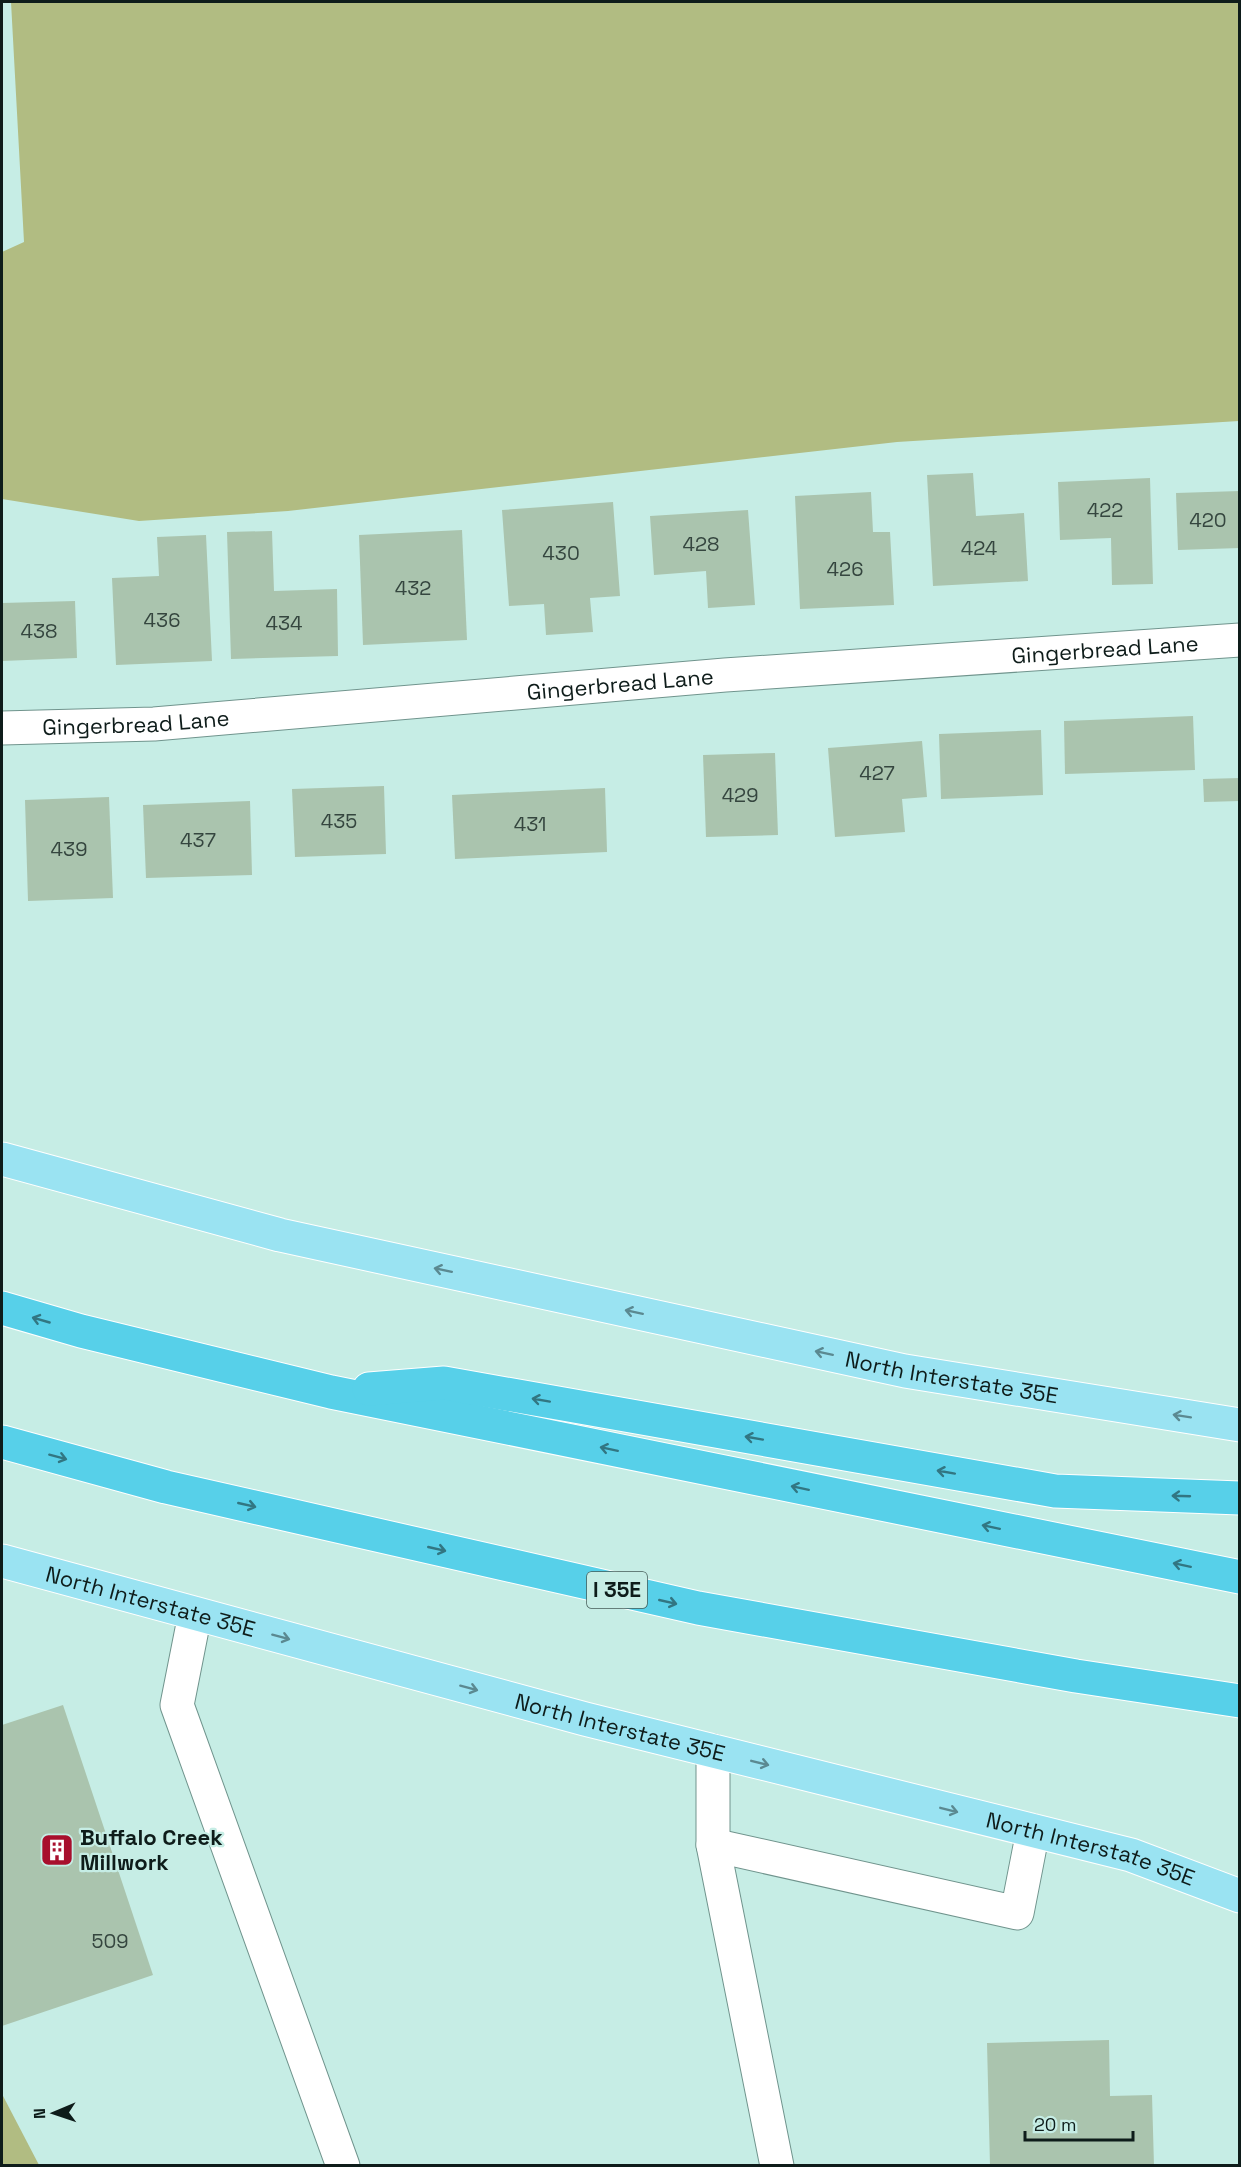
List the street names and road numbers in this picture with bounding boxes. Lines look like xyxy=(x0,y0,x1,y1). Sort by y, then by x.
street label: Gingerbread Lane xyxy=(1011,629,1199,669)
street label: Gingerbread Lane xyxy=(526,662,715,706)
street label: Gingerbread Lane xyxy=(42,704,231,741)
street label: North Interstate 35E xyxy=(843,1344,1060,1410)
street label: North Interstate 35E xyxy=(43,1560,258,1643)
road number: I 35E xyxy=(587,1572,647,1608)
street label: North Interstate 35E xyxy=(512,1687,728,1767)
street label: North Interstate 35E xyxy=(983,1805,1199,1892)

